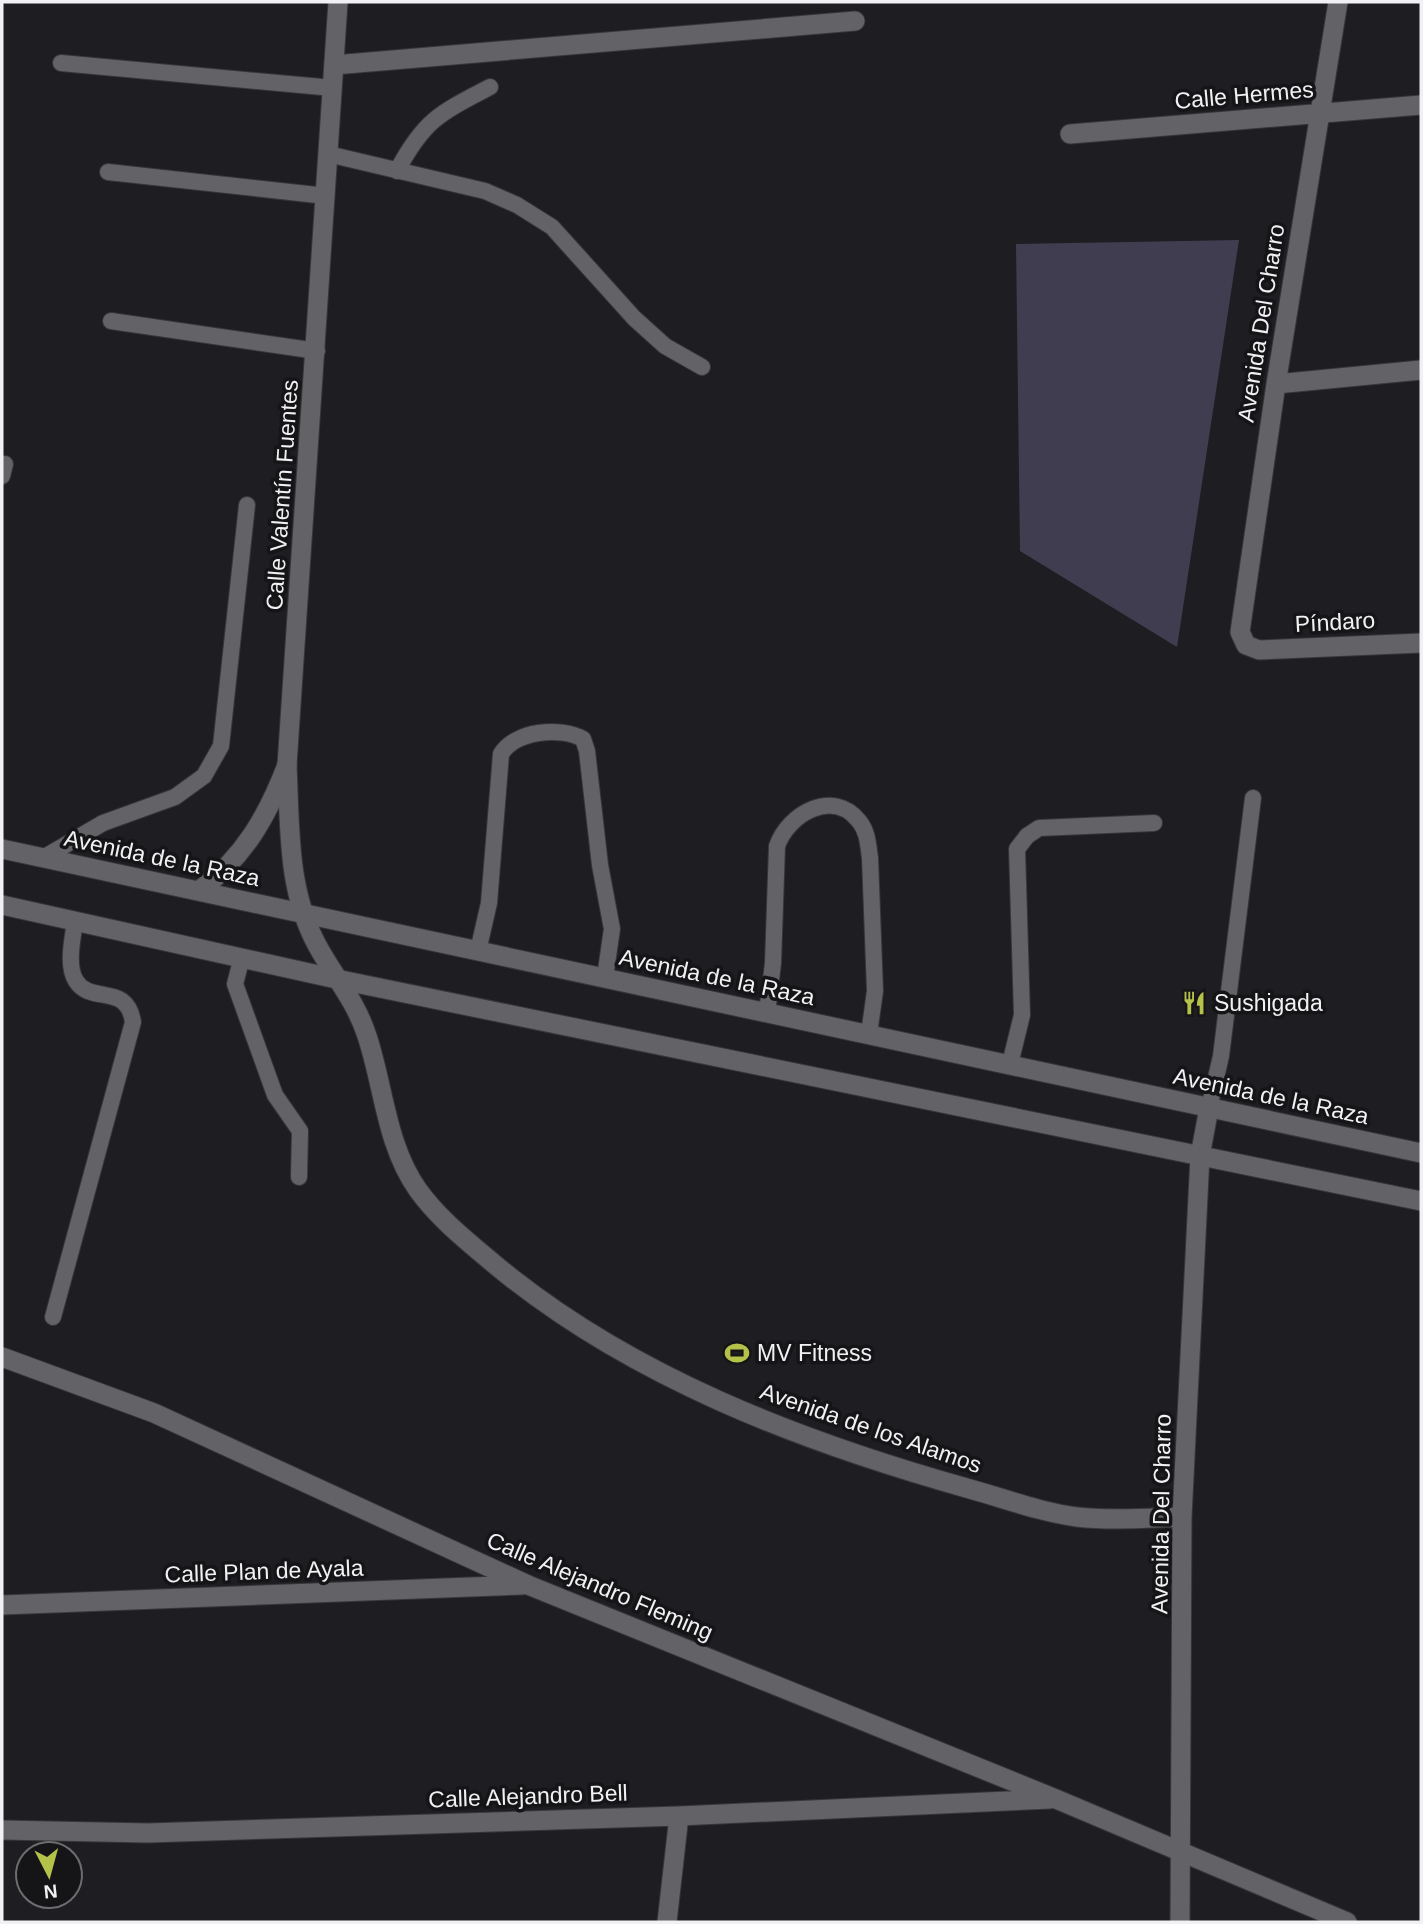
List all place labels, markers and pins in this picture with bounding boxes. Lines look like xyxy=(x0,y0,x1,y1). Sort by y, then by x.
restaurant icon: Sushigada xyxy=(1180,989,1208,1017)
place label: Sushigada xyxy=(1214,990,1323,1016)
sports icon: MV Fitness xyxy=(723,1339,751,1367)
place label: MV Fitness xyxy=(757,1340,872,1366)

